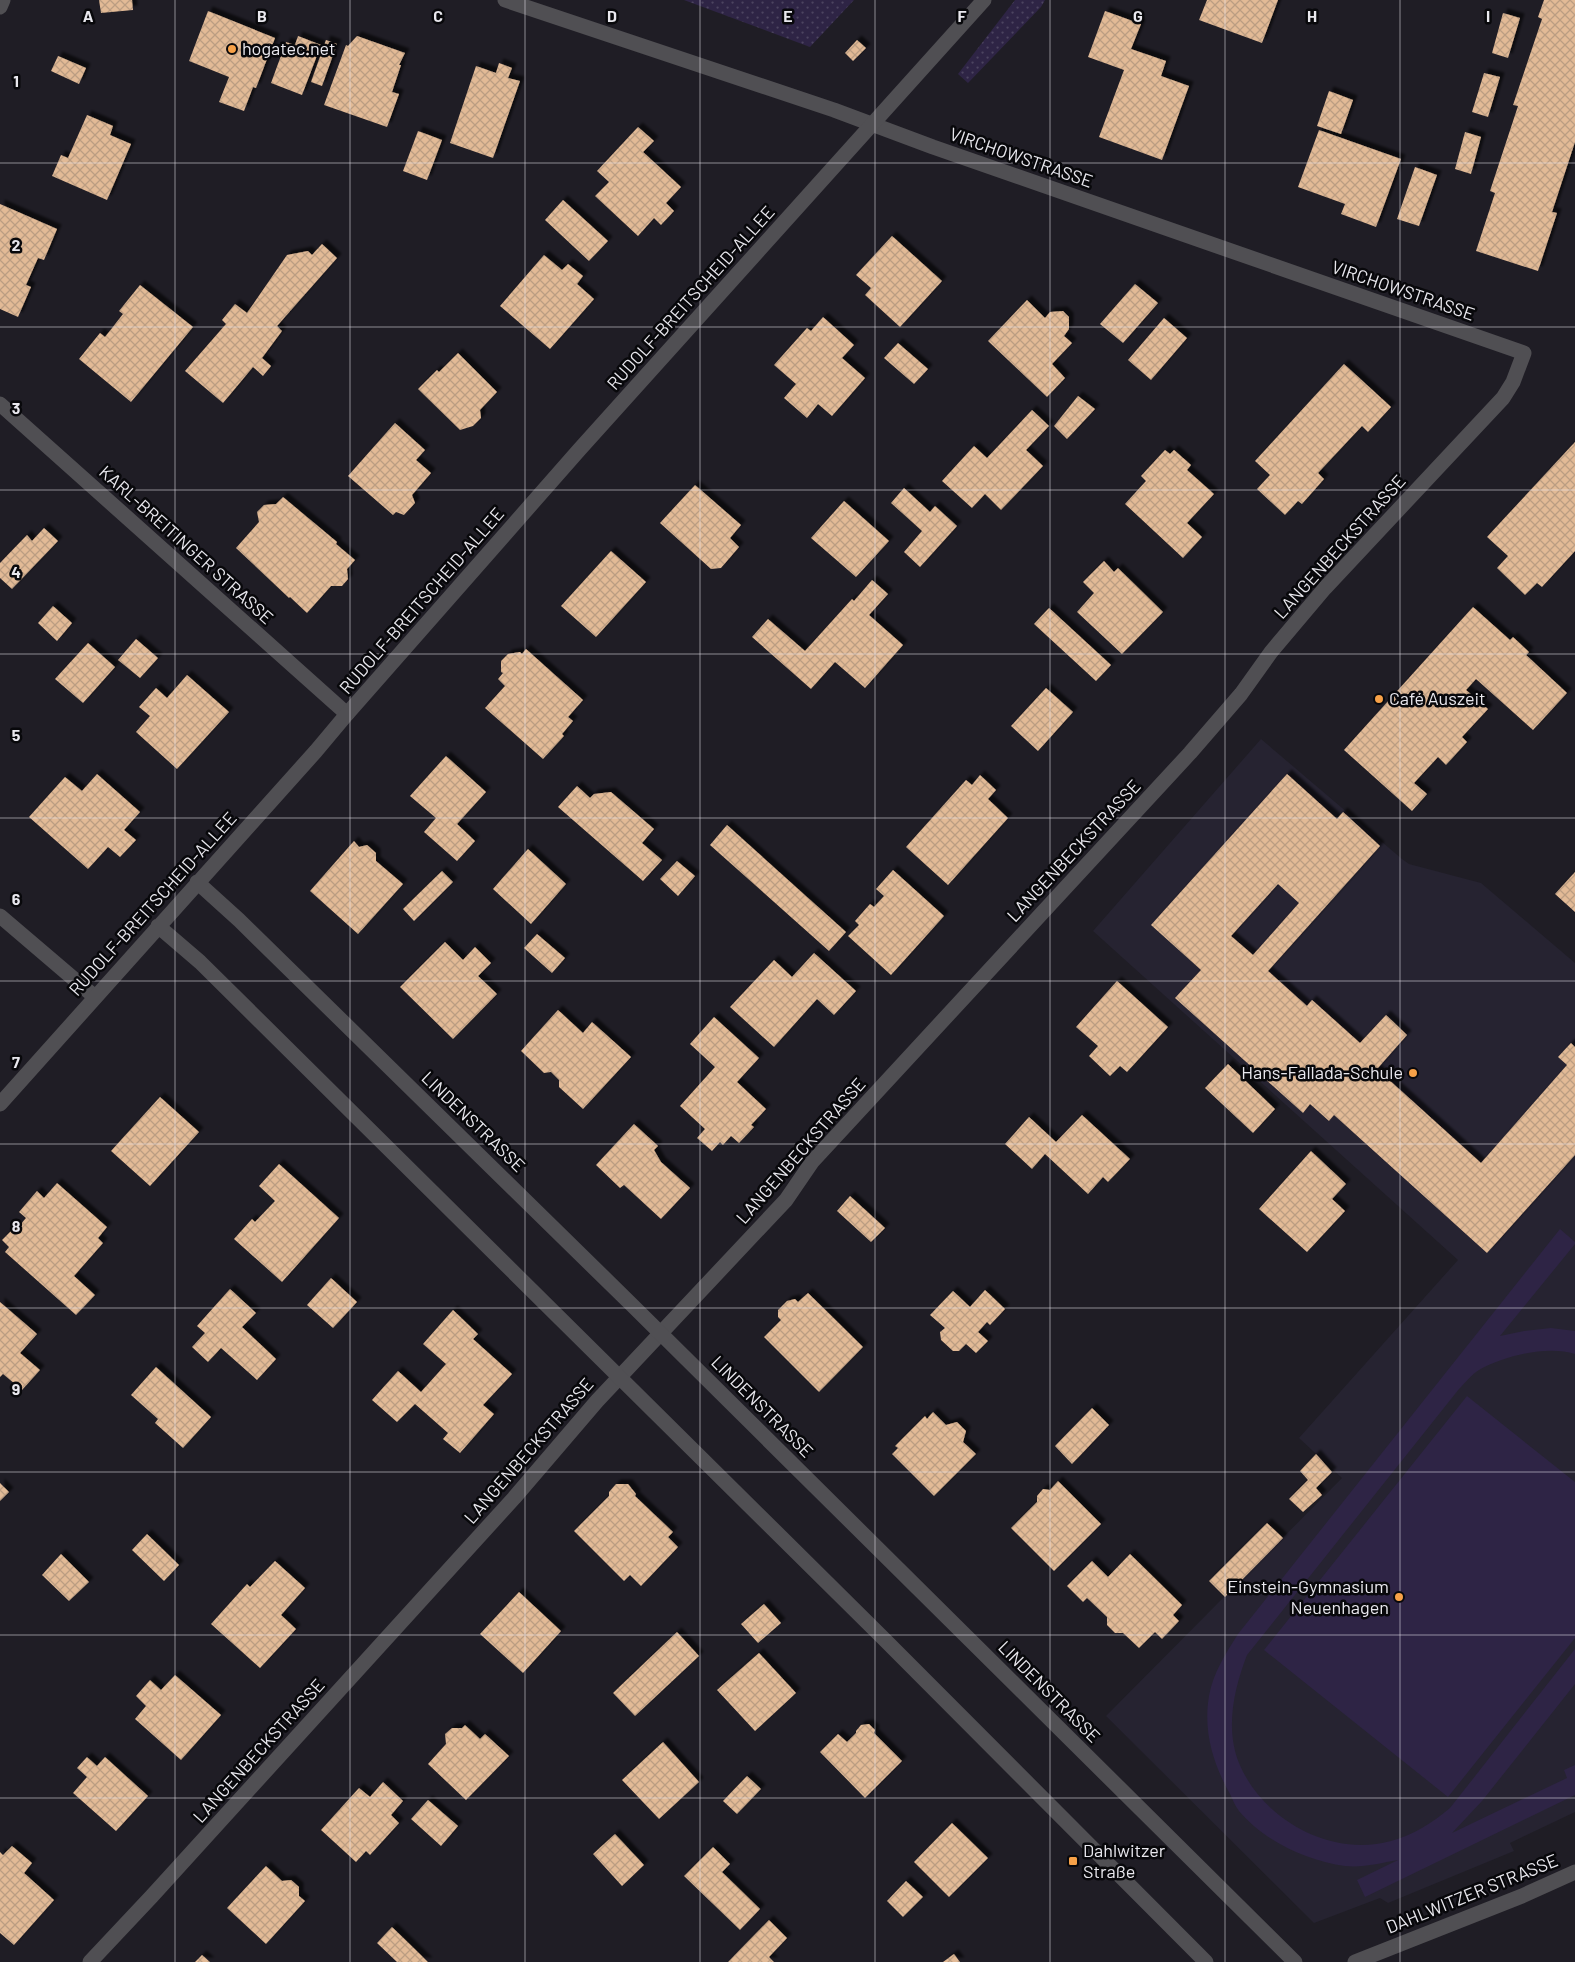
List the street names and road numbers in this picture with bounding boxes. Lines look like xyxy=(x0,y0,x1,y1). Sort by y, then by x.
street label: VIRCHOWSTRASSE xyxy=(947,122,1096,192)
street label: RUDOLF-BREITSCHEID-ALLEE xyxy=(602,201,779,394)
street label: VIRCHOWSTRASSE xyxy=(1329,255,1478,325)
street label: KARL-BREITINGER STRASSE xyxy=(95,460,278,628)
street label: LANGENBECKSTRASSE xyxy=(1269,470,1410,623)
street label: RUDOLF-BREITSCHEID-ALLEE xyxy=(334,503,508,698)
street label: LANGENBECKSTRASSE xyxy=(1002,775,1145,926)
street label: RUDOLF-BREITSCHEID-ALLEE xyxy=(64,807,241,1000)
street label: LINDENSTRASSE xyxy=(417,1066,530,1176)
street label: LANGENBECKSTRASSE xyxy=(731,1073,870,1228)
street label: LINDENSTRASSE xyxy=(707,1351,818,1462)
street label: LANGENBECKSTRASSE xyxy=(459,1373,598,1528)
street label: LINDENSTRASSE xyxy=(994,1636,1105,1747)
street label: LANGENBECKSTRASSE xyxy=(188,1674,329,1827)
street label: DAHLWITZER STRASSE xyxy=(1382,1849,1561,1938)

